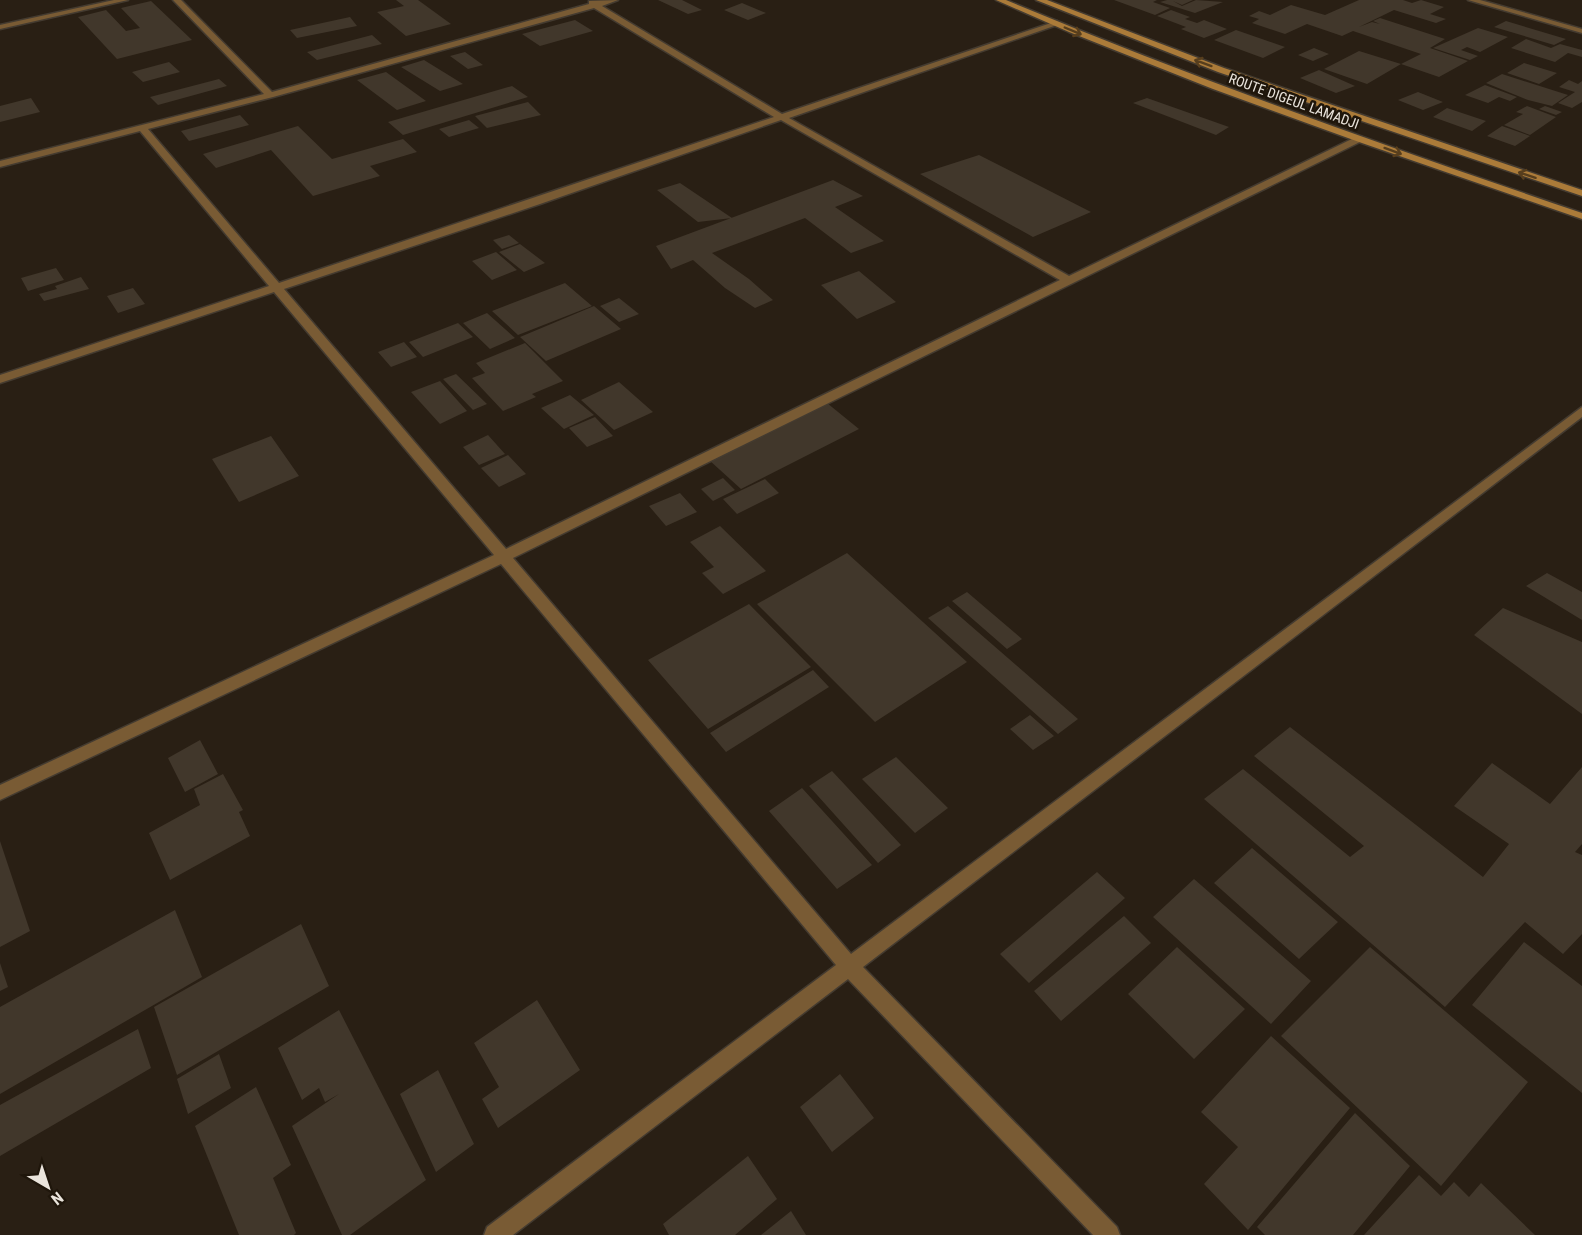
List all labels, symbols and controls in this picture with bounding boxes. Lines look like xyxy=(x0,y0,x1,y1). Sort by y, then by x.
one-way arrow xyxy=(1063,26,1082,37)
one-way arrow xyxy=(1194,57,1213,68)
street label: ROUTE DIGEUL LAMADJI xyxy=(1227,70,1361,132)
one-way arrow xyxy=(1383,146,1402,157)
one-way arrow xyxy=(1518,168,1536,179)
north arrow xyxy=(18,1157,78,1217)
text: N xyxy=(47,1188,67,1209)

